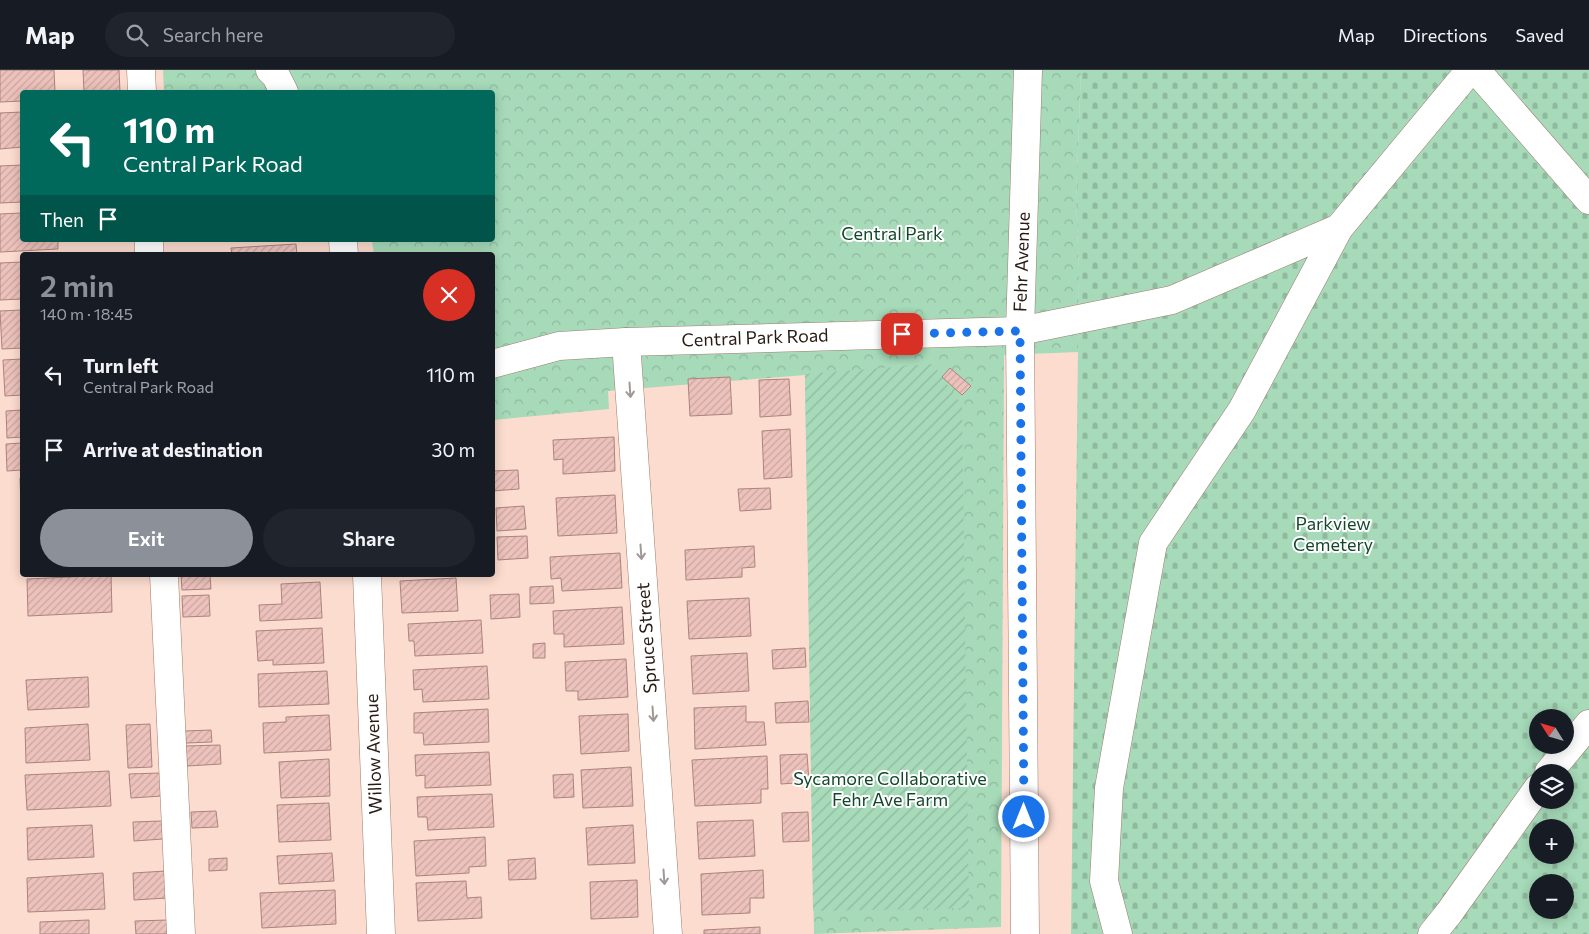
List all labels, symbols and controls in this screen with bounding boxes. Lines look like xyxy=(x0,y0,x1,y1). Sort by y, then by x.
search box xyxy=(105,12,455,57)
text: Map xyxy=(25,20,75,49)
icon: search xyxy=(123,21,151,49)
text: Search here xyxy=(163,23,263,46)
text: Map xyxy=(1338,24,1375,46)
text: Directions xyxy=(1403,24,1487,46)
text: Saved xyxy=(1515,24,1564,46)
text: 110 m xyxy=(123,107,215,150)
icon: left xyxy=(40,110,105,175)
text: Central Park Road xyxy=(123,150,303,177)
icon: arrive xyxy=(94,205,122,233)
text: Then xyxy=(40,208,84,231)
street label: Fehr Avenue xyxy=(1008,211,1034,313)
park label: Central Park xyxy=(841,222,943,244)
text: 2 min xyxy=(40,266,114,303)
button: close xyxy=(423,269,475,321)
text: 140 m · 18:45 xyxy=(40,304,133,323)
pin xyxy=(881,313,923,355)
icon: arrive xyxy=(888,320,916,348)
street label: Central Park Road xyxy=(681,323,829,351)
text: Turn left xyxy=(83,354,158,377)
icon: left xyxy=(40,361,68,389)
text: 110 m xyxy=(426,363,475,386)
text: Central Park Road xyxy=(83,377,214,396)
one-way arrow xyxy=(625,382,634,398)
icon: arrive xyxy=(40,436,68,464)
text: Arrive at destination xyxy=(83,438,263,461)
text: 30 m xyxy=(432,438,475,461)
button: Exit xyxy=(40,509,253,567)
button: Share xyxy=(263,509,475,567)
park label: Parkview Cemetery xyxy=(1293,512,1373,555)
one-way arrow xyxy=(637,544,646,560)
street label: Spruce Street xyxy=(631,582,661,694)
street label: Willow Avenue xyxy=(360,693,386,815)
one-way arrow xyxy=(648,706,657,722)
north arrow xyxy=(1529,709,1574,754)
map controls xyxy=(1529,709,1574,919)
button: layers xyxy=(1529,764,1574,809)
park label: Sycamore Collaborative Fehr Ave Farm xyxy=(793,767,987,810)
position arrow xyxy=(997,790,1049,842)
button: + xyxy=(1529,819,1574,864)
one-way arrow xyxy=(660,868,669,884)
button: − xyxy=(1529,874,1574,919)

